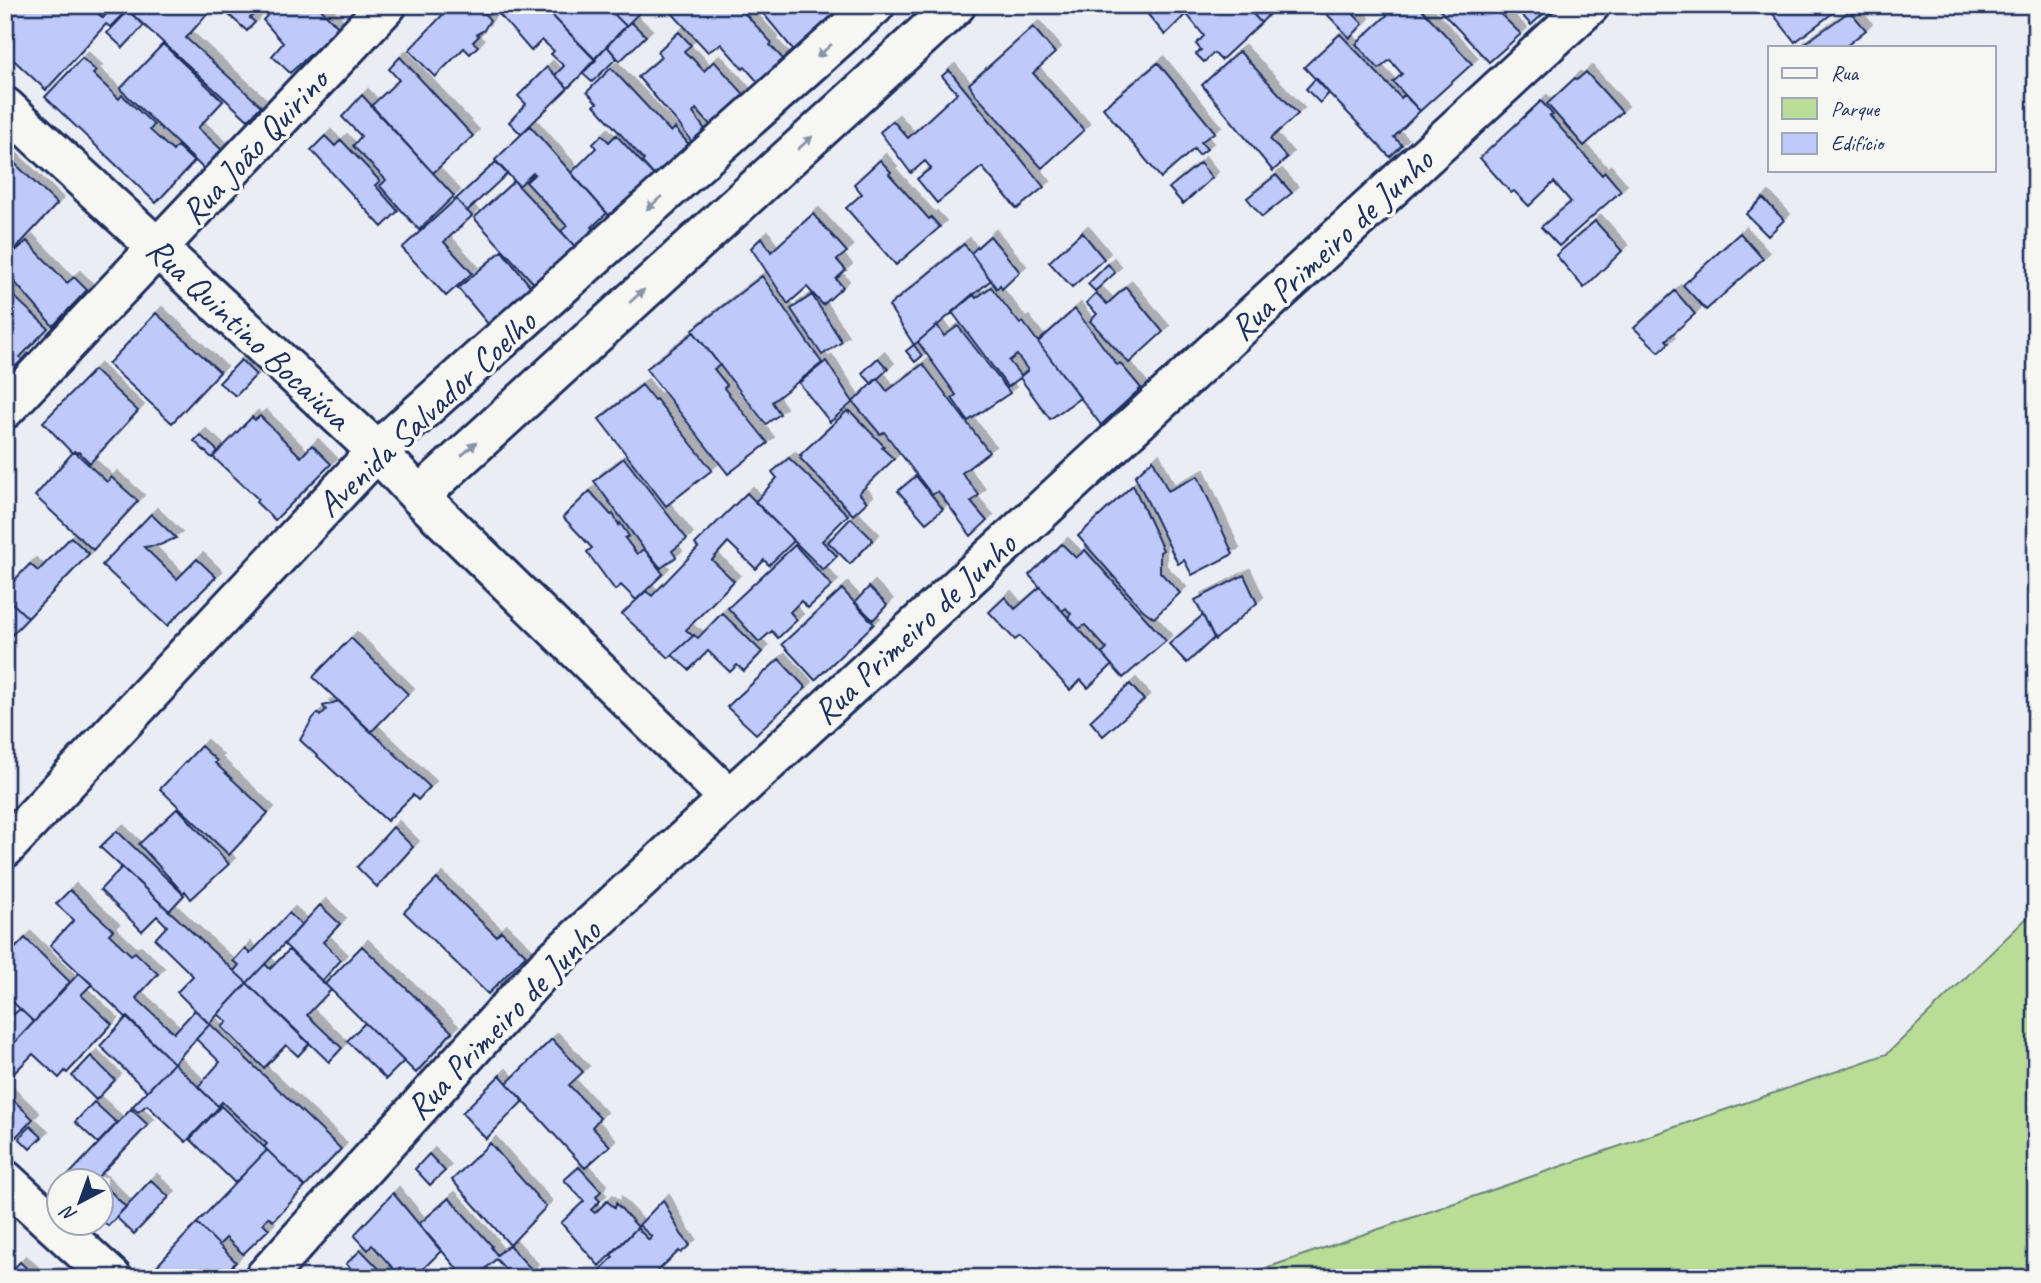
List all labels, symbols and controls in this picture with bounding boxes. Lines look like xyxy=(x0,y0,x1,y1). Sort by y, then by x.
one-way arrow xyxy=(815,43,833,59)
legend xyxy=(1768,46,1996,172)
street label: Rua João Quirino xyxy=(171,56,340,234)
text: Rua xyxy=(1831,60,1859,86)
text: Parque xyxy=(1831,96,1880,122)
text: Edifício xyxy=(1831,130,1886,156)
one-way arrow xyxy=(796,135,813,151)
street label: Rua Primeiro de Junho xyxy=(1220,137,1444,350)
one-way arrow xyxy=(646,194,663,210)
street label: Rua Quintino Bocaiúva xyxy=(137,227,362,441)
one-way arrow xyxy=(628,288,646,304)
street label: Avenida Salvador Coelho xyxy=(307,299,547,527)
one-way arrow xyxy=(460,442,477,458)
street label: Rua Primeiro de Junho xyxy=(803,521,1027,734)
street label: Rua Primeiro de Junho xyxy=(396,908,612,1129)
north arrow xyxy=(46,1168,116,1238)
text: N xyxy=(55,1199,82,1227)

